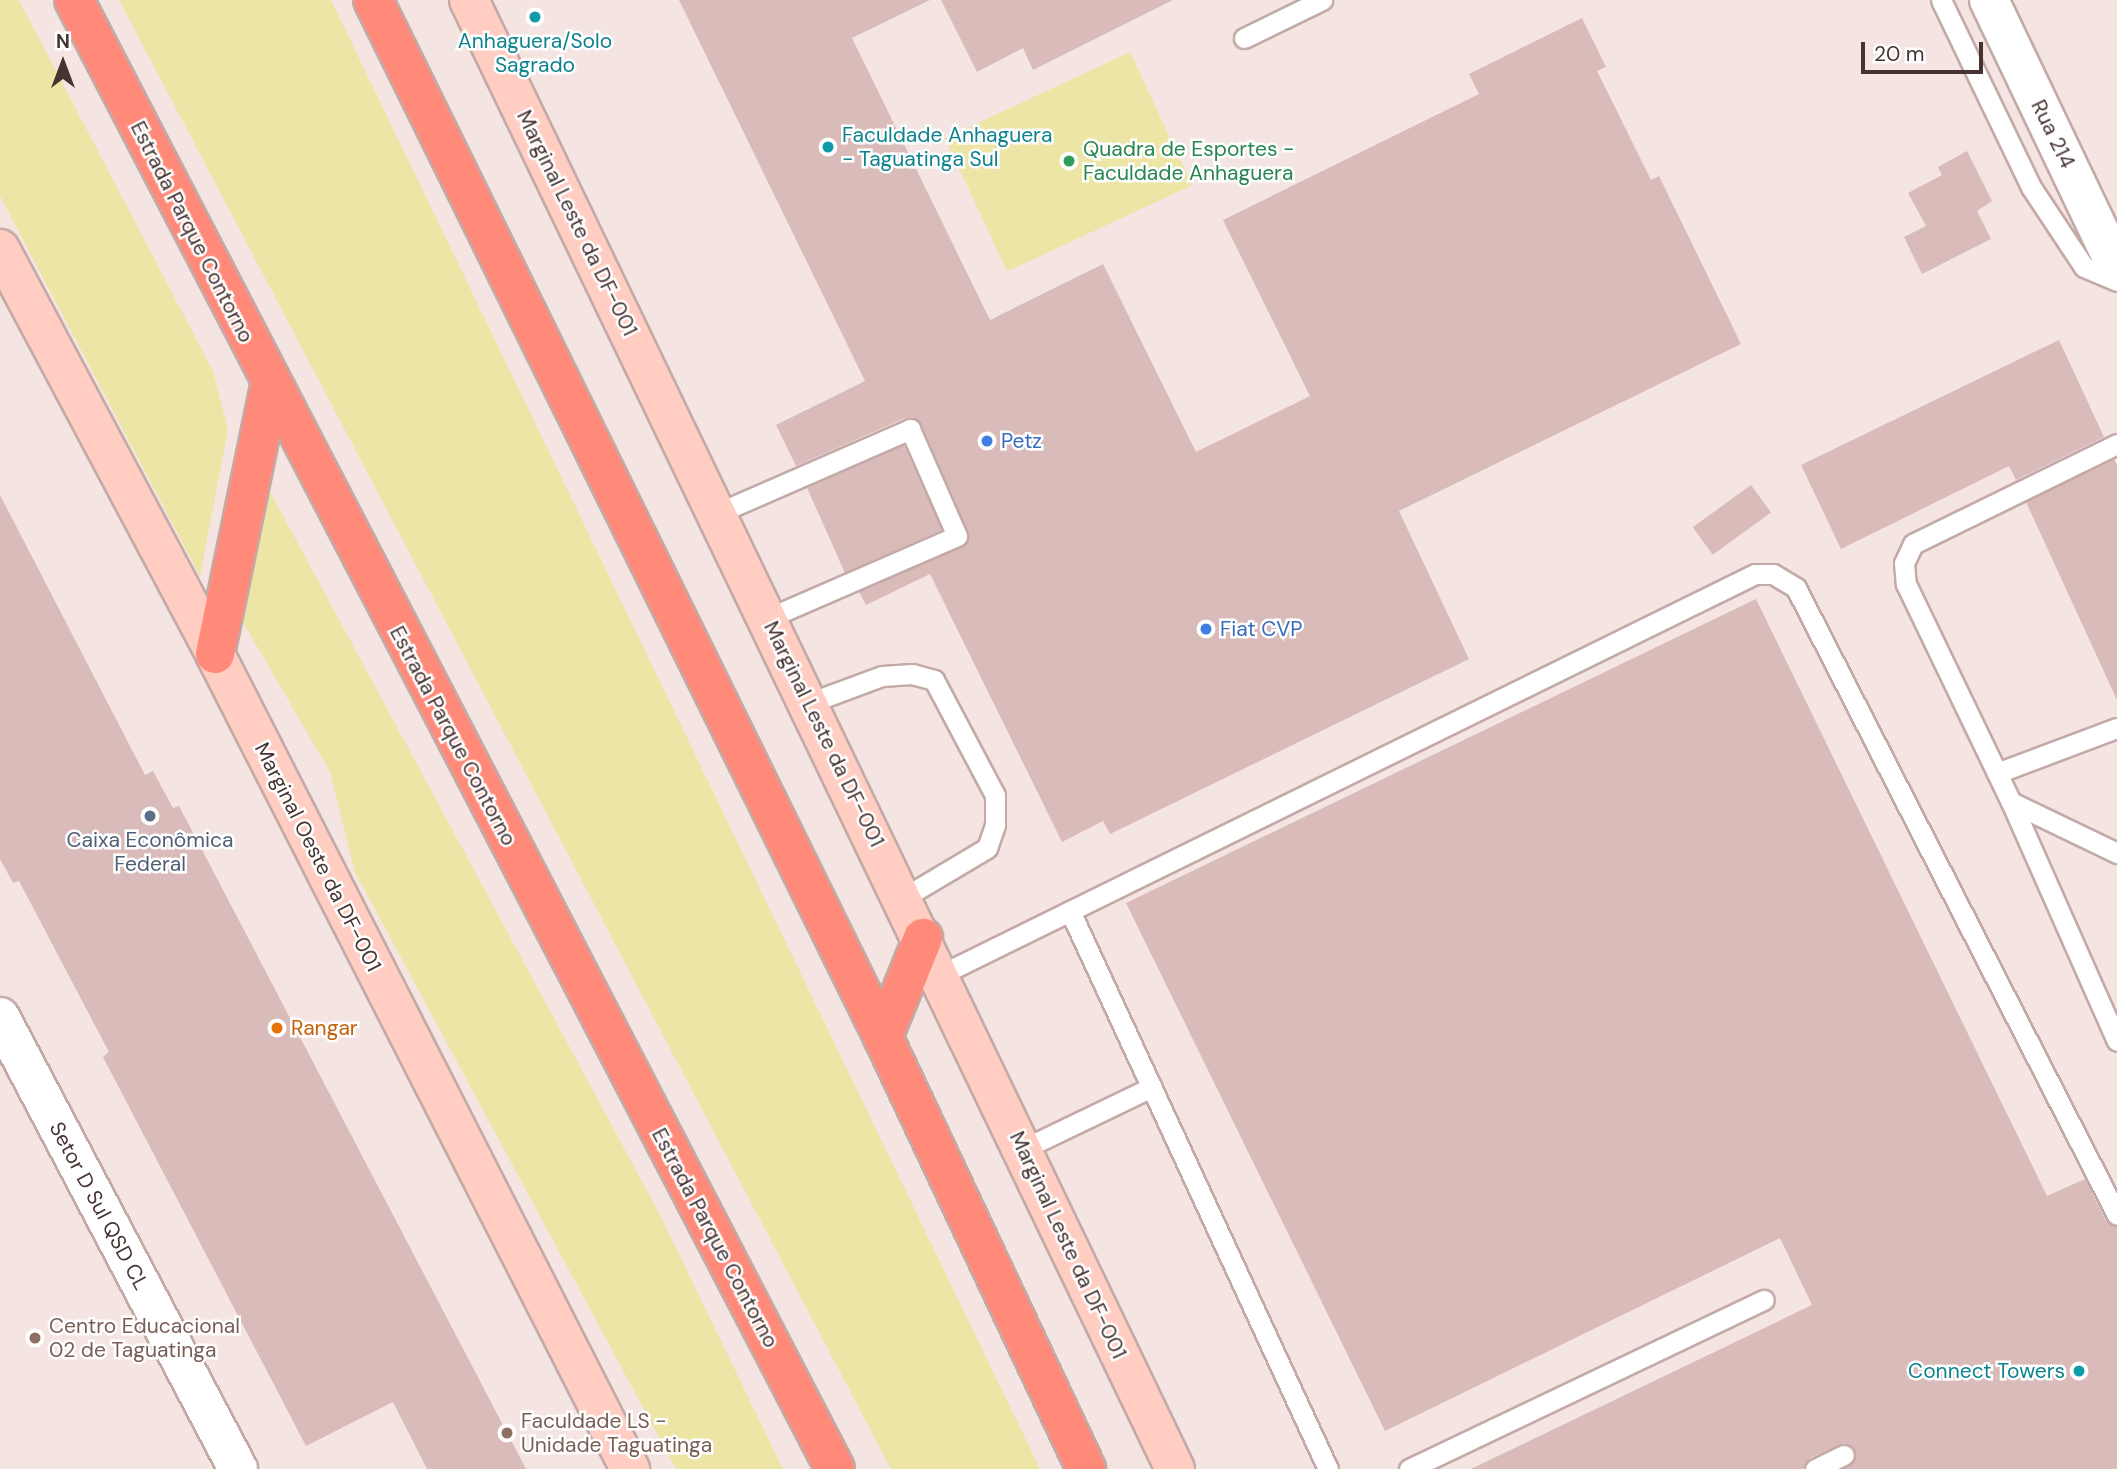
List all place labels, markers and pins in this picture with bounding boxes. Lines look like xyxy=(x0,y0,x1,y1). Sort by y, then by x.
marker: Anhaguera/Solo Sagrado xyxy=(527,9,543,25)
place label: Anhaguera/Solo Sagrado xyxy=(458,28,612,78)
place label: Faculdade Anhaguera - Taguatinga Sul xyxy=(842,122,1052,172)
place label: Quadra de Esportes - Faculdade Anhaguera xyxy=(1083,136,1294,186)
marker: Faculdade Anhaguera - Taguatinga Sul xyxy=(820,139,836,155)
marker: Quadra de Esportes - Faculdade Anhaguera xyxy=(1061,153,1077,169)
place label: Petz xyxy=(1001,428,1042,454)
marker: Petz xyxy=(979,433,995,449)
place label: Fiat CVP xyxy=(1220,616,1303,642)
marker: Fiat CVP xyxy=(1198,621,1214,637)
marker: Caixa Econômica Federal xyxy=(142,808,158,824)
place label: Caixa Econômica Federal xyxy=(67,827,233,877)
place label: Rangar xyxy=(291,1015,358,1041)
marker: Rangar xyxy=(269,1020,285,1036)
place label: Centro Educacional 02 de Taguatinga xyxy=(49,1313,240,1363)
marker: Centro Educacional 02 de Taguatinga xyxy=(27,1330,43,1346)
place label: Connect Towers xyxy=(1908,1358,2065,1384)
marker: Connect Towers xyxy=(2071,1363,2087,1379)
place label: Faculdade LS - Unidade Taguatinga xyxy=(521,1408,712,1458)
marker: Faculdade LS - Unidade Taguatinga xyxy=(499,1425,515,1441)

